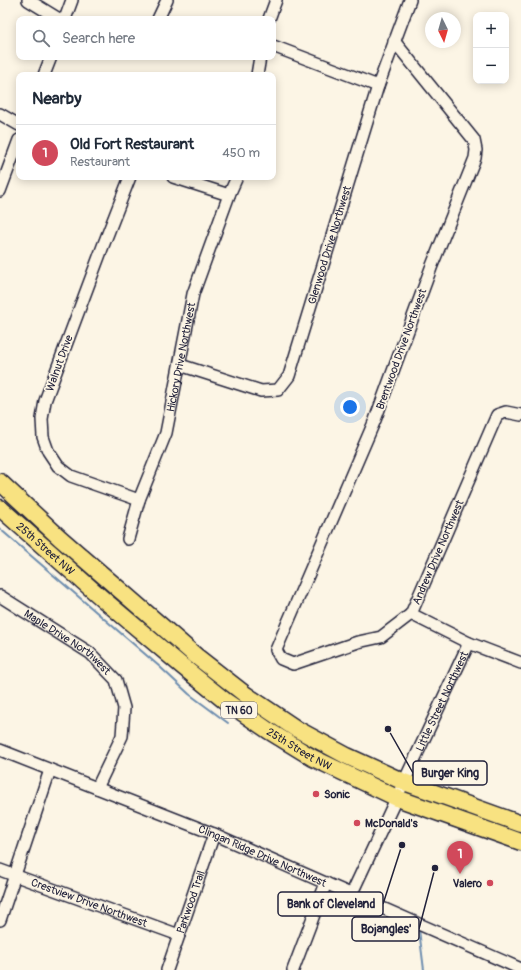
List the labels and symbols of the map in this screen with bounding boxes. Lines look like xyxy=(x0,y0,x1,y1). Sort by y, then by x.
north arrow xyxy=(425,12,461,48)
street label: Glenwood Drive Northwest xyxy=(305,184,354,306)
street label: Brentwood Drive Northwest xyxy=(374,286,430,411)
street label: Hickory Drive Northwest xyxy=(164,301,198,413)
street label: Walnut Drive xyxy=(43,333,76,393)
your location xyxy=(340,397,360,417)
street label: Andrew Drive Northwest xyxy=(410,498,467,607)
street label: 25th Street NW xyxy=(14,520,77,578)
street label: Maple Drive Northwest xyxy=(22,607,114,678)
street label: Little Street Northwest xyxy=(413,649,471,753)
road number: TN 60 xyxy=(221,702,257,718)
street label: 25th Street NW xyxy=(264,725,334,773)
callout: Burger King xyxy=(413,761,487,785)
text: Burger King xyxy=(421,766,479,781)
place label: Sonic xyxy=(324,788,350,801)
marker: Sonic xyxy=(311,789,321,799)
place label: McDonald's xyxy=(365,817,418,830)
marker: McDonald's xyxy=(352,818,362,828)
street label: Clingan Ridge Drive Northwest xyxy=(196,822,329,890)
pin: 1 xyxy=(447,841,473,874)
street label: Parkwood Trail xyxy=(174,869,208,935)
street label: Crestview Drive Northwest xyxy=(29,876,149,930)
place label: Valero xyxy=(453,877,482,890)
marker: Valero xyxy=(485,878,495,888)
callout: Bank of Cleveland xyxy=(278,892,383,916)
text: Bank of Cleveland xyxy=(287,897,375,912)
callout: Bojangles' xyxy=(352,917,419,941)
text: Bojangles' xyxy=(361,922,411,937)

